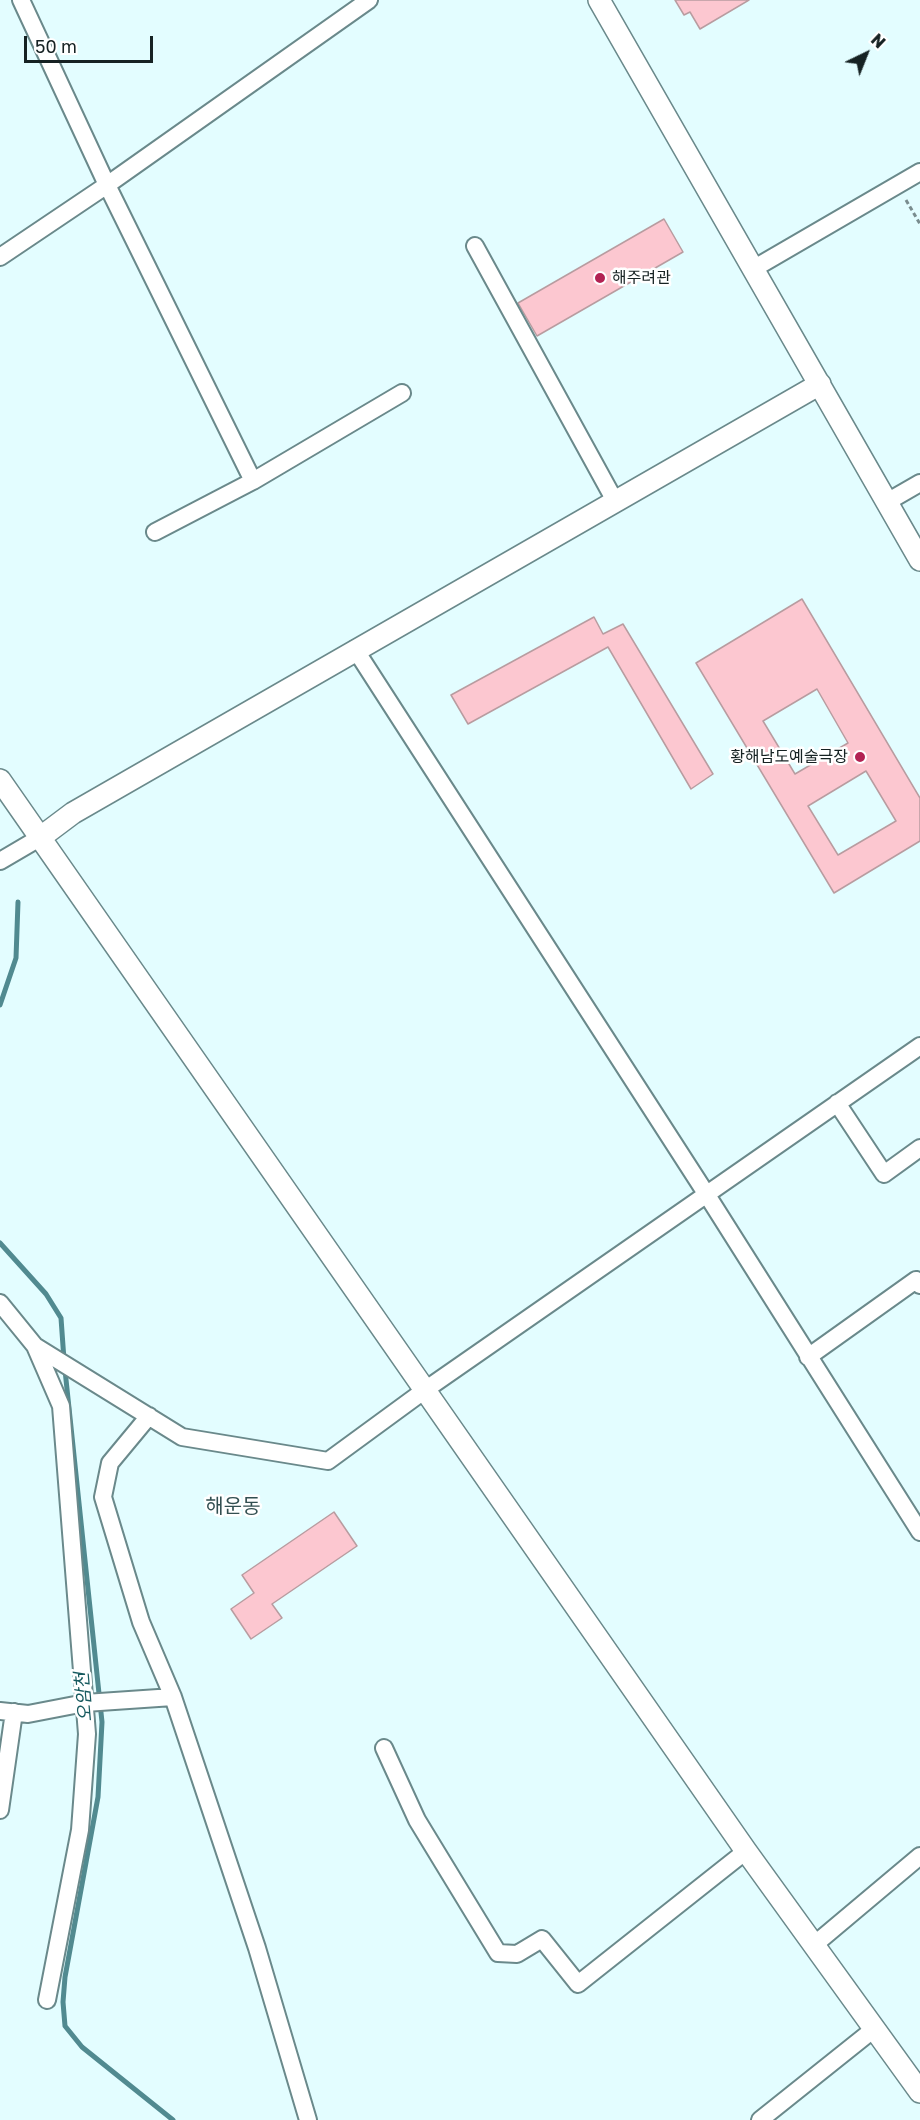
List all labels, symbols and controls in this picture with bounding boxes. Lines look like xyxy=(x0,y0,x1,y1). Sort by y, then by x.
scale bar xyxy=(27,24,156,62)
north arrow xyxy=(836,24,896,84)
text: N xyxy=(867,29,890,52)
text: 50 m xyxy=(35,35,77,57)
place label: 해주려관 xyxy=(612,268,671,288)
marker: 해주려관 xyxy=(593,271,607,285)
place label: 황해남도예술극장 xyxy=(730,747,848,767)
marker: 황해남도예술극장 xyxy=(853,750,867,764)
district label: 해운동 xyxy=(205,1495,261,1519)
water label: 오암천 xyxy=(71,1671,97,1723)

